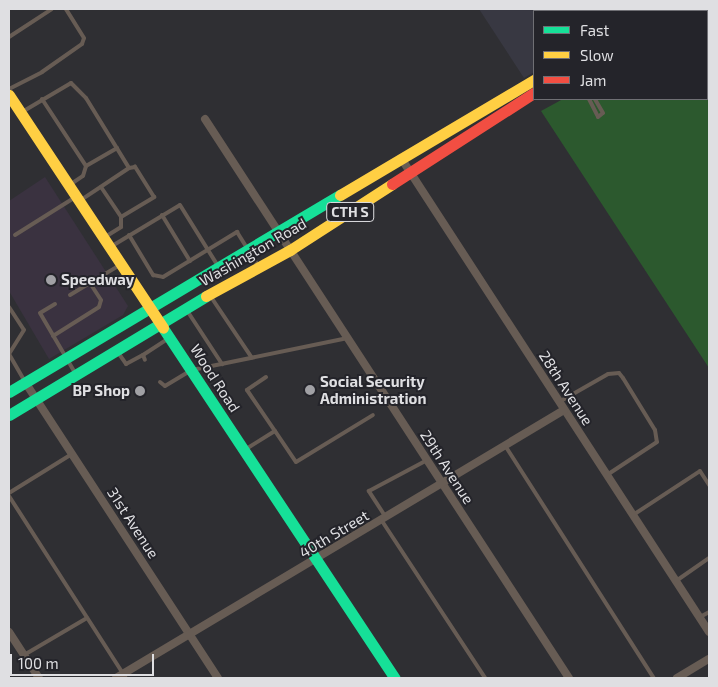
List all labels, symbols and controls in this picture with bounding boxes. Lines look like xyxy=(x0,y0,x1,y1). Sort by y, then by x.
legend xyxy=(533,10,708,100)
text: Fast xyxy=(580,21,609,39)
text: Slow xyxy=(580,46,614,64)
text: Jam xyxy=(580,71,606,89)
road number: CTH S xyxy=(325,200,375,223)
street label: Washington Road xyxy=(196,214,310,290)
place label: Speedway xyxy=(61,271,134,289)
marker: Speedway xyxy=(45,274,57,286)
street label: Wood Road xyxy=(186,341,244,415)
street label: 28th Avenue xyxy=(535,347,597,429)
place label: Social Security Administration xyxy=(320,372,426,407)
place label: BP Shop xyxy=(72,382,130,400)
marker: Social Security Administration xyxy=(304,384,316,396)
marker: BP Shop xyxy=(134,385,146,397)
street label: 29th Avenue xyxy=(416,426,478,508)
street label: 31st Avenue xyxy=(103,484,163,562)
street label: 40th Street xyxy=(296,506,372,562)
scale bar xyxy=(12,644,156,676)
text: 100 m xyxy=(18,654,59,672)

